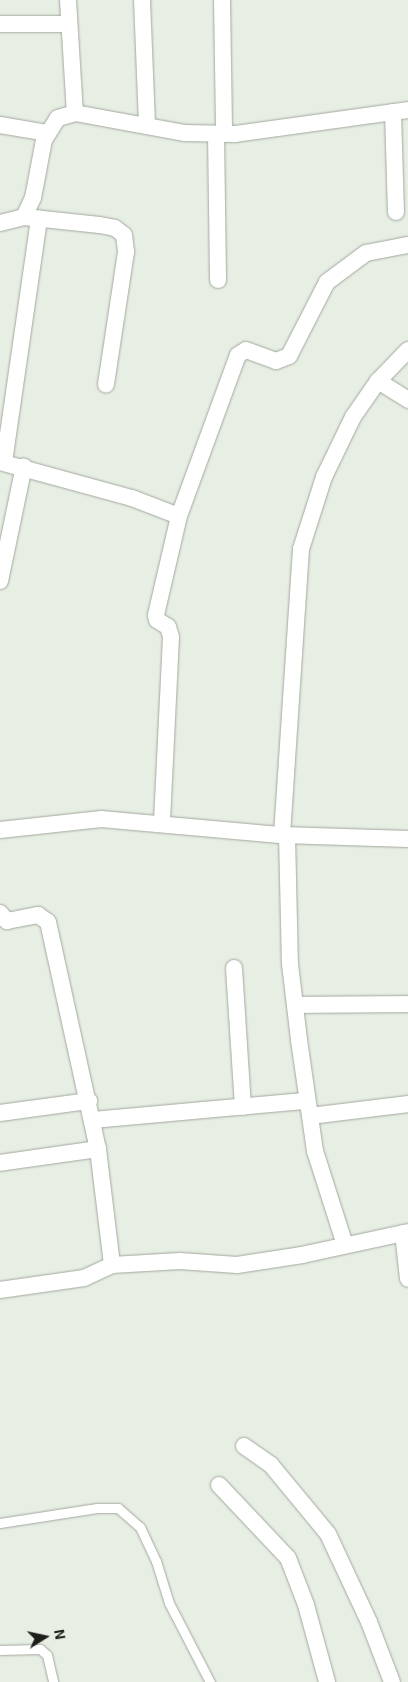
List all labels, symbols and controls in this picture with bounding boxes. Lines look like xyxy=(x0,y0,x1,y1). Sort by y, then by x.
north arrow xyxy=(20,1612,70,1662)
text: N xyxy=(51,1628,70,1641)

